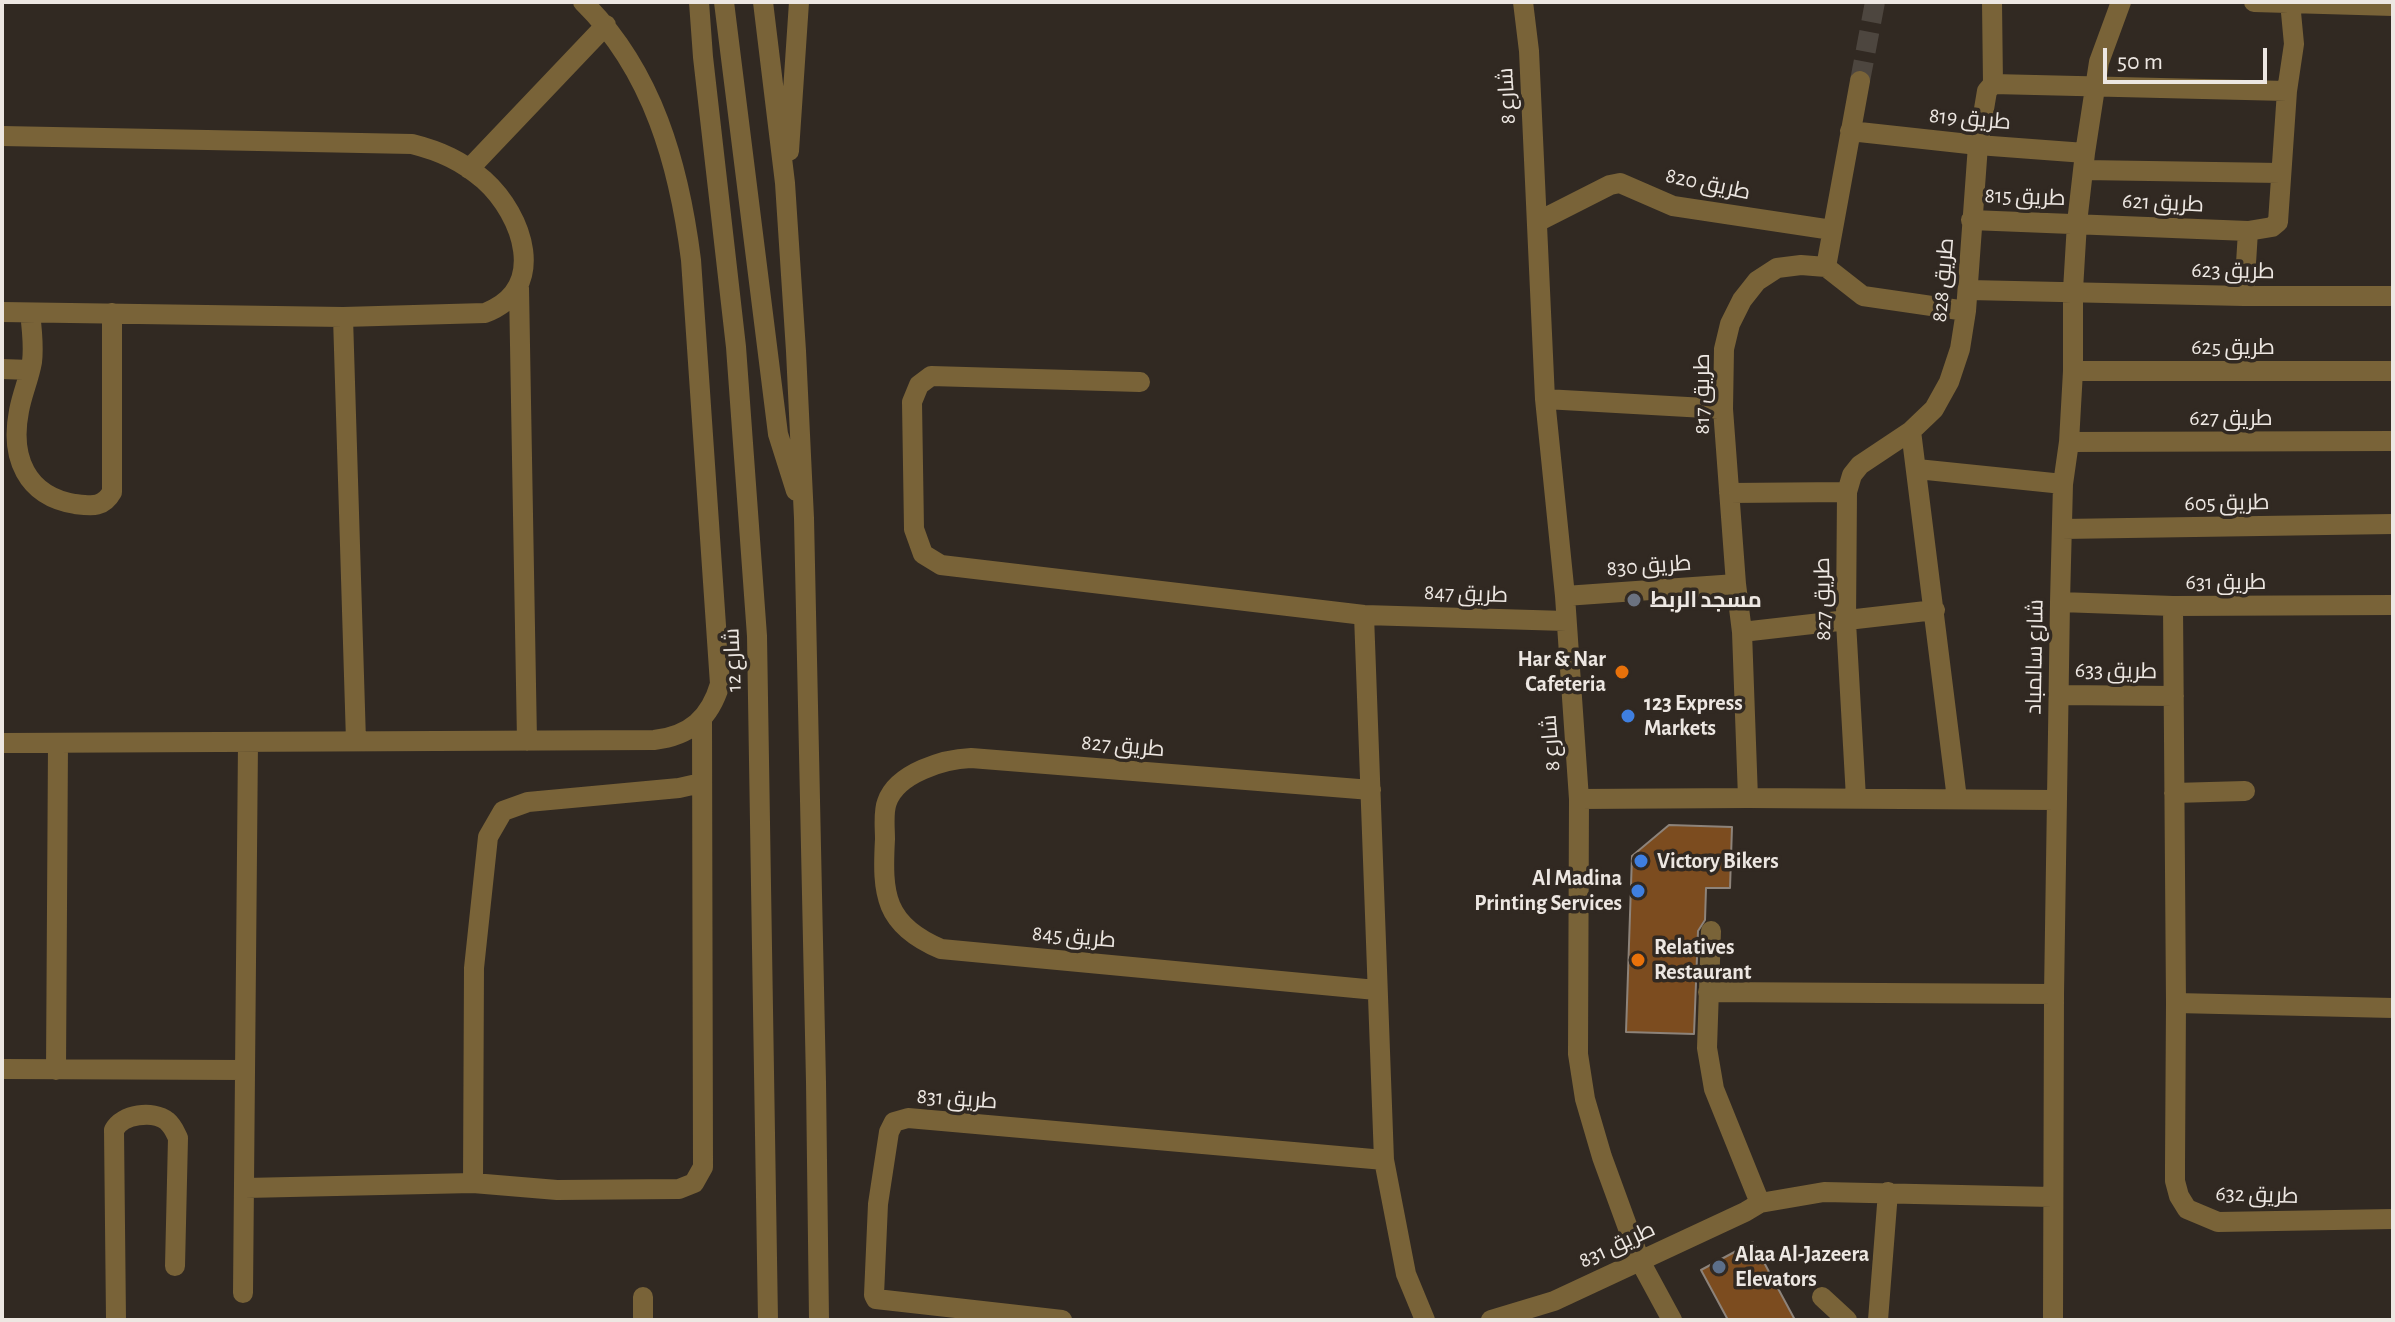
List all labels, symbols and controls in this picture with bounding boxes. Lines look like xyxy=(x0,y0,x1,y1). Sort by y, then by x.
scale bar xyxy=(2107,32,2271,82)
text: 50 m xyxy=(2117,50,2163,74)
street label: شارع 8 xyxy=(1492,67,1522,125)
street label: طريق 819 xyxy=(1928,102,2012,136)
street label: طريق 820 xyxy=(1663,162,1753,206)
street label: طريق 815 xyxy=(1984,182,2066,212)
street label: طريق 621 xyxy=(2121,188,2205,218)
street label: طريق 828 xyxy=(1926,237,1960,323)
street label: طريق 623 xyxy=(2191,257,2275,285)
street label: طريق 625 xyxy=(2191,334,2275,360)
street label: طريق 817 xyxy=(1689,353,1715,435)
street label: طريق 627 xyxy=(2189,405,2273,431)
street label: طريق 605 xyxy=(2184,489,2270,517)
street label: طريق 830 xyxy=(1606,550,1692,582)
street label: طريق 827 xyxy=(1809,557,1837,641)
street label: طريق 631 xyxy=(2186,569,2266,595)
street label: طريق 847 xyxy=(1424,579,1508,609)
place label: مسجد الربط xyxy=(1650,587,1762,613)
marker: مسجد الربط xyxy=(1625,591,1643,609)
street label: شارع سالمباد xyxy=(2021,599,2049,715)
street label: شارع 12 xyxy=(719,628,747,692)
place label: Har & Nar Cafeteria xyxy=(1518,646,1606,698)
street label: طريق 633 xyxy=(2075,657,2157,685)
marker: Har & Nar Cafeteria xyxy=(1613,663,1631,681)
place label: 123 Express Markets xyxy=(1644,690,1743,742)
marker: 123 Express Markets xyxy=(1619,707,1637,725)
street label: شارع 8 xyxy=(1536,714,1566,772)
street label: طريق 827 xyxy=(1080,729,1166,763)
place label: Victory Bikers xyxy=(1657,848,1779,874)
marker: Victory Bikers xyxy=(1632,852,1650,870)
place label: Al Madina Printing Services xyxy=(1474,865,1622,916)
marker: Al Madina Printing Services xyxy=(1629,882,1647,900)
street label: طريق 845 xyxy=(1031,920,1117,954)
place label: Relatives Restaurant xyxy=(1654,934,1751,986)
marker: Relatives Restaurant xyxy=(1629,951,1647,969)
street label: طريق 831 xyxy=(916,1083,998,1115)
street label: طريق 632 xyxy=(2215,1180,2299,1210)
street label: طريق 831 xyxy=(1575,1216,1659,1274)
place label: Alaa Al-Jazeera Elevators xyxy=(1735,1241,1869,1292)
marker: Alaa Al-Jazeera Elevators xyxy=(1710,1258,1728,1276)

